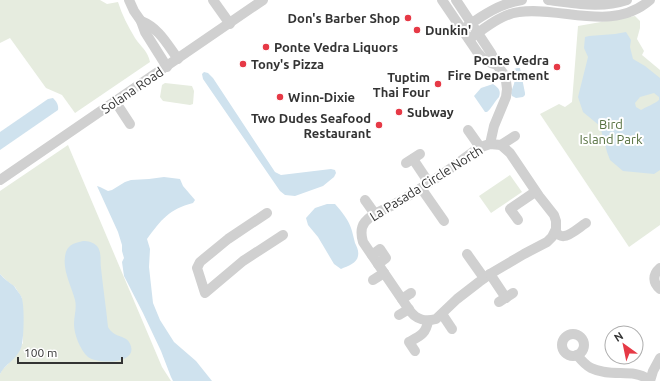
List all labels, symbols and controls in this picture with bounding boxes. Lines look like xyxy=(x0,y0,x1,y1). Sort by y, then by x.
place label: Don's Barber Shop xyxy=(288,11,400,25)
marker: Don's Barber Shop xyxy=(403,13,413,23)
place label: Dunkin' xyxy=(425,23,471,37)
marker: Dunkin' xyxy=(412,25,422,35)
place label: Ponte Vedra Liquors xyxy=(274,40,398,54)
marker: Ponte Vedra Liquors xyxy=(261,42,271,52)
place label: Ponte Vedra Fire Department xyxy=(448,53,549,82)
place label: Tony's Pizza xyxy=(251,57,324,71)
marker: Tony's Pizza xyxy=(238,59,248,69)
marker: Ponte Vedra Fire Department xyxy=(552,62,562,72)
street label: Solana Road xyxy=(98,64,166,116)
place label: Tuptim Thai Four xyxy=(373,70,431,99)
marker: Tuptim Thai Four xyxy=(433,79,443,89)
place label: Winn-Dixie xyxy=(288,90,355,104)
marker: Winn-Dixie xyxy=(275,92,285,102)
place label: Subway xyxy=(407,105,454,119)
marker: Subway xyxy=(394,107,404,117)
place label: Two Dudes Seafood Restaurant xyxy=(251,111,371,140)
park label: Bird Island Park xyxy=(580,117,643,146)
marker: Two Dudes Seafood Restaurant xyxy=(374,120,384,130)
street label: La Pasada Circle North xyxy=(367,143,485,223)
north arrow xyxy=(604,325,644,365)
text: N xyxy=(612,329,625,344)
scale bar xyxy=(18,339,122,365)
text: 100 m xyxy=(24,346,57,359)

